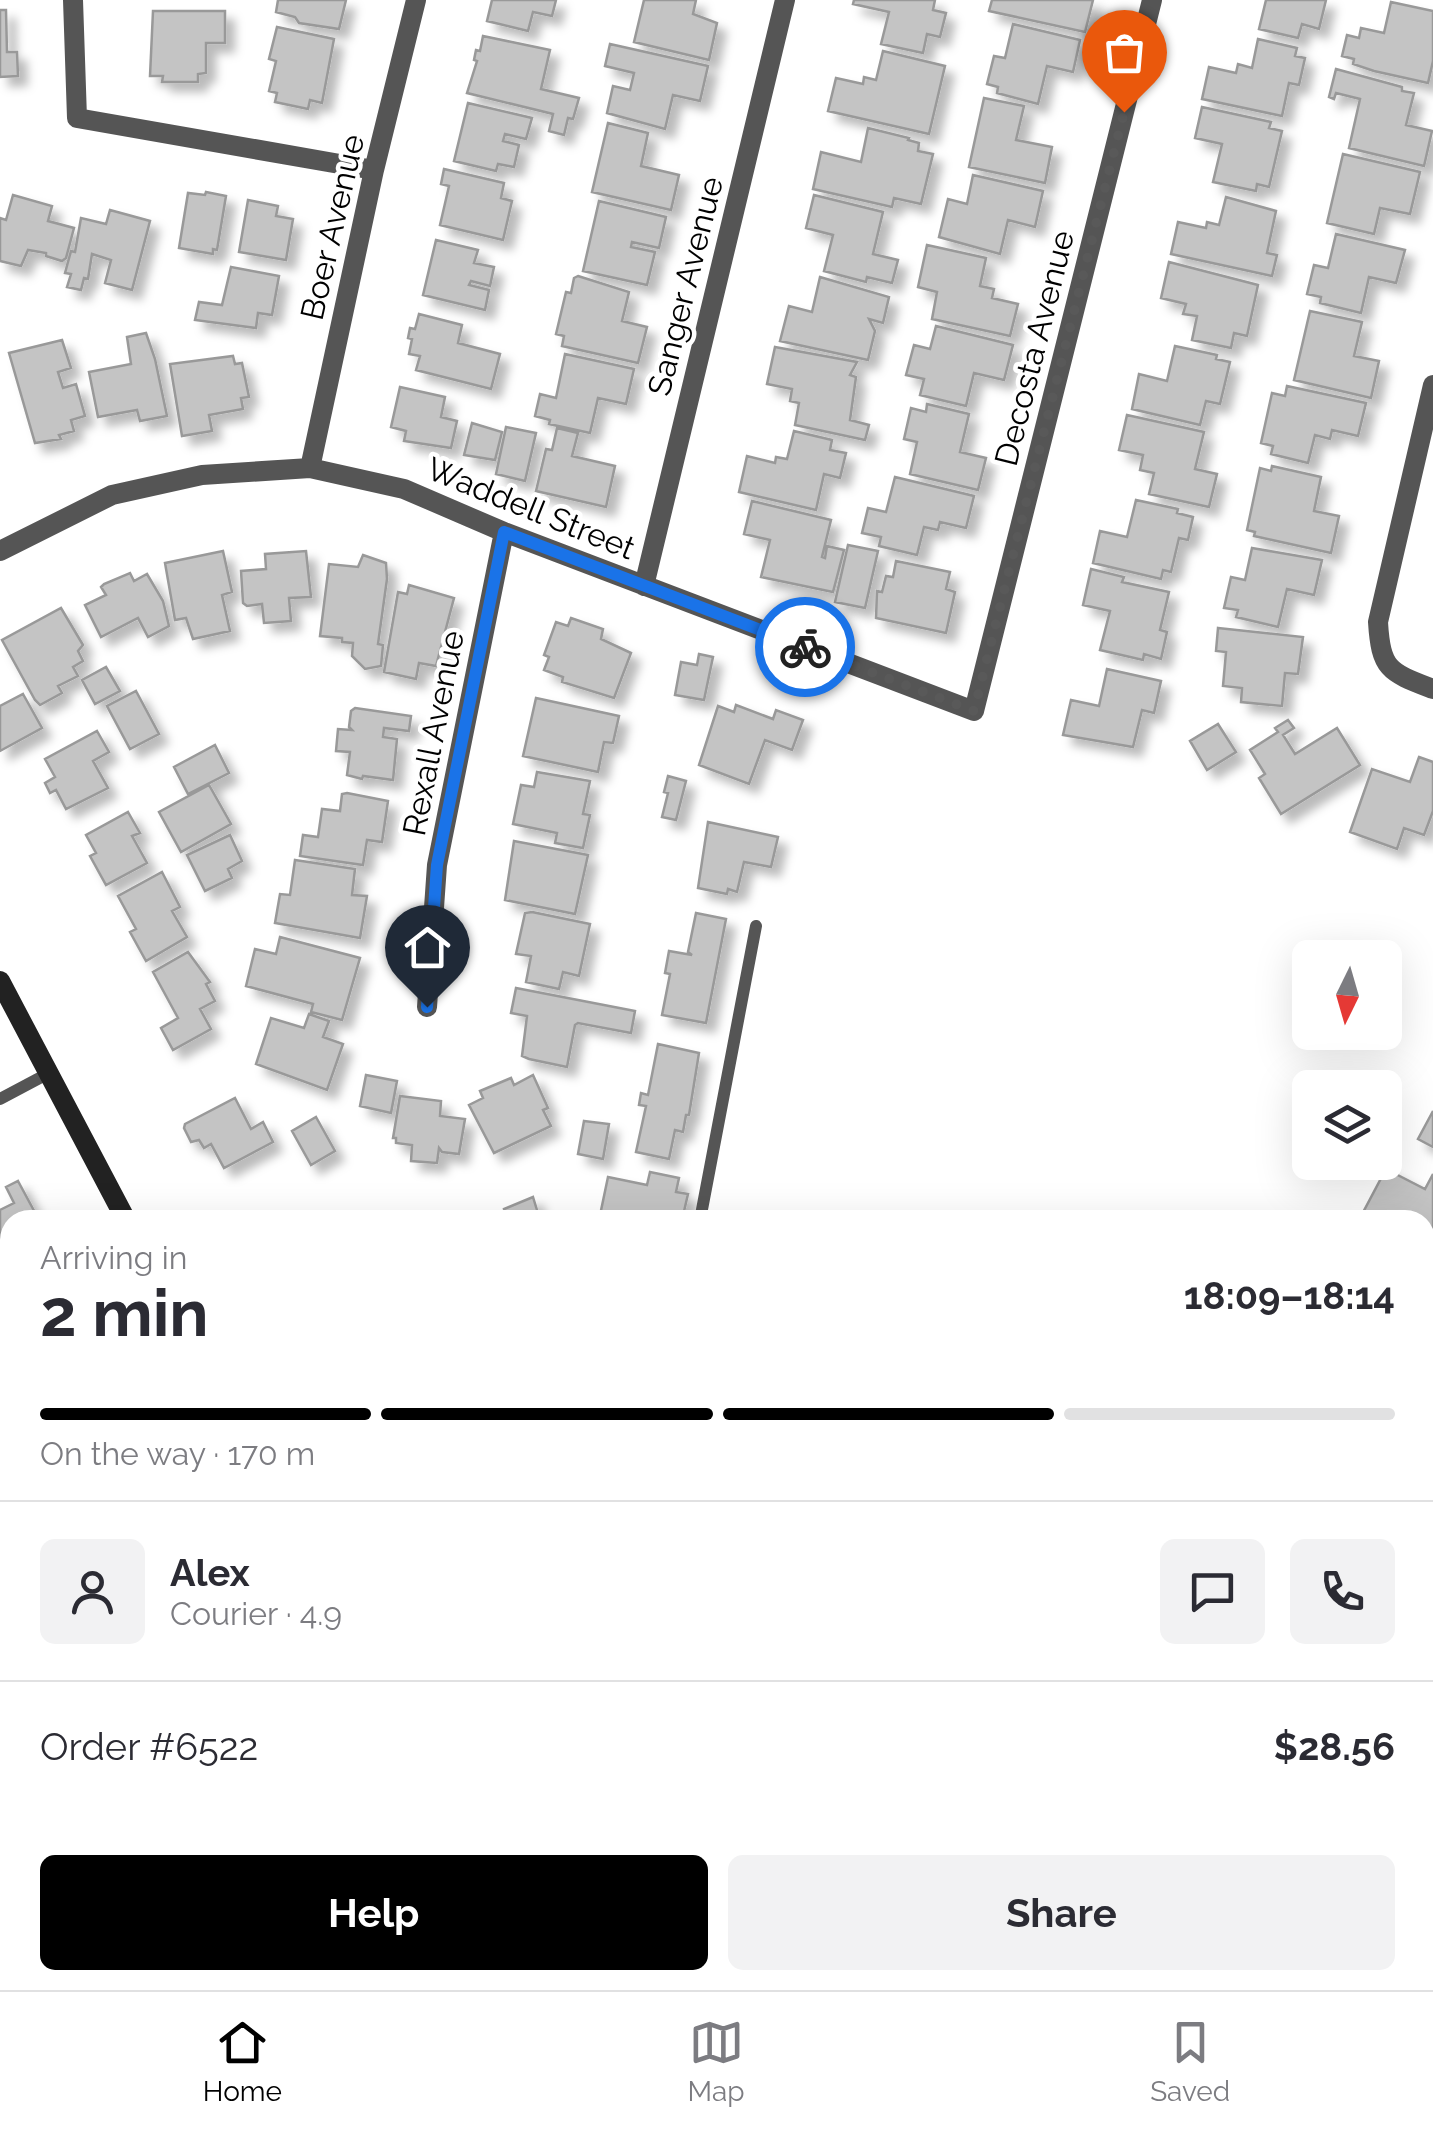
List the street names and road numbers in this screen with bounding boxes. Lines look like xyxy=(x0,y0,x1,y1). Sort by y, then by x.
street label: Boer Avenue xyxy=(293,131,371,323)
street label: Sanger Avenue xyxy=(640,173,730,399)
street label: Decosta Avenue xyxy=(987,227,1081,469)
street label: Waddell Street xyxy=(422,449,641,567)
street label: Rexall Avenue xyxy=(395,627,471,839)

